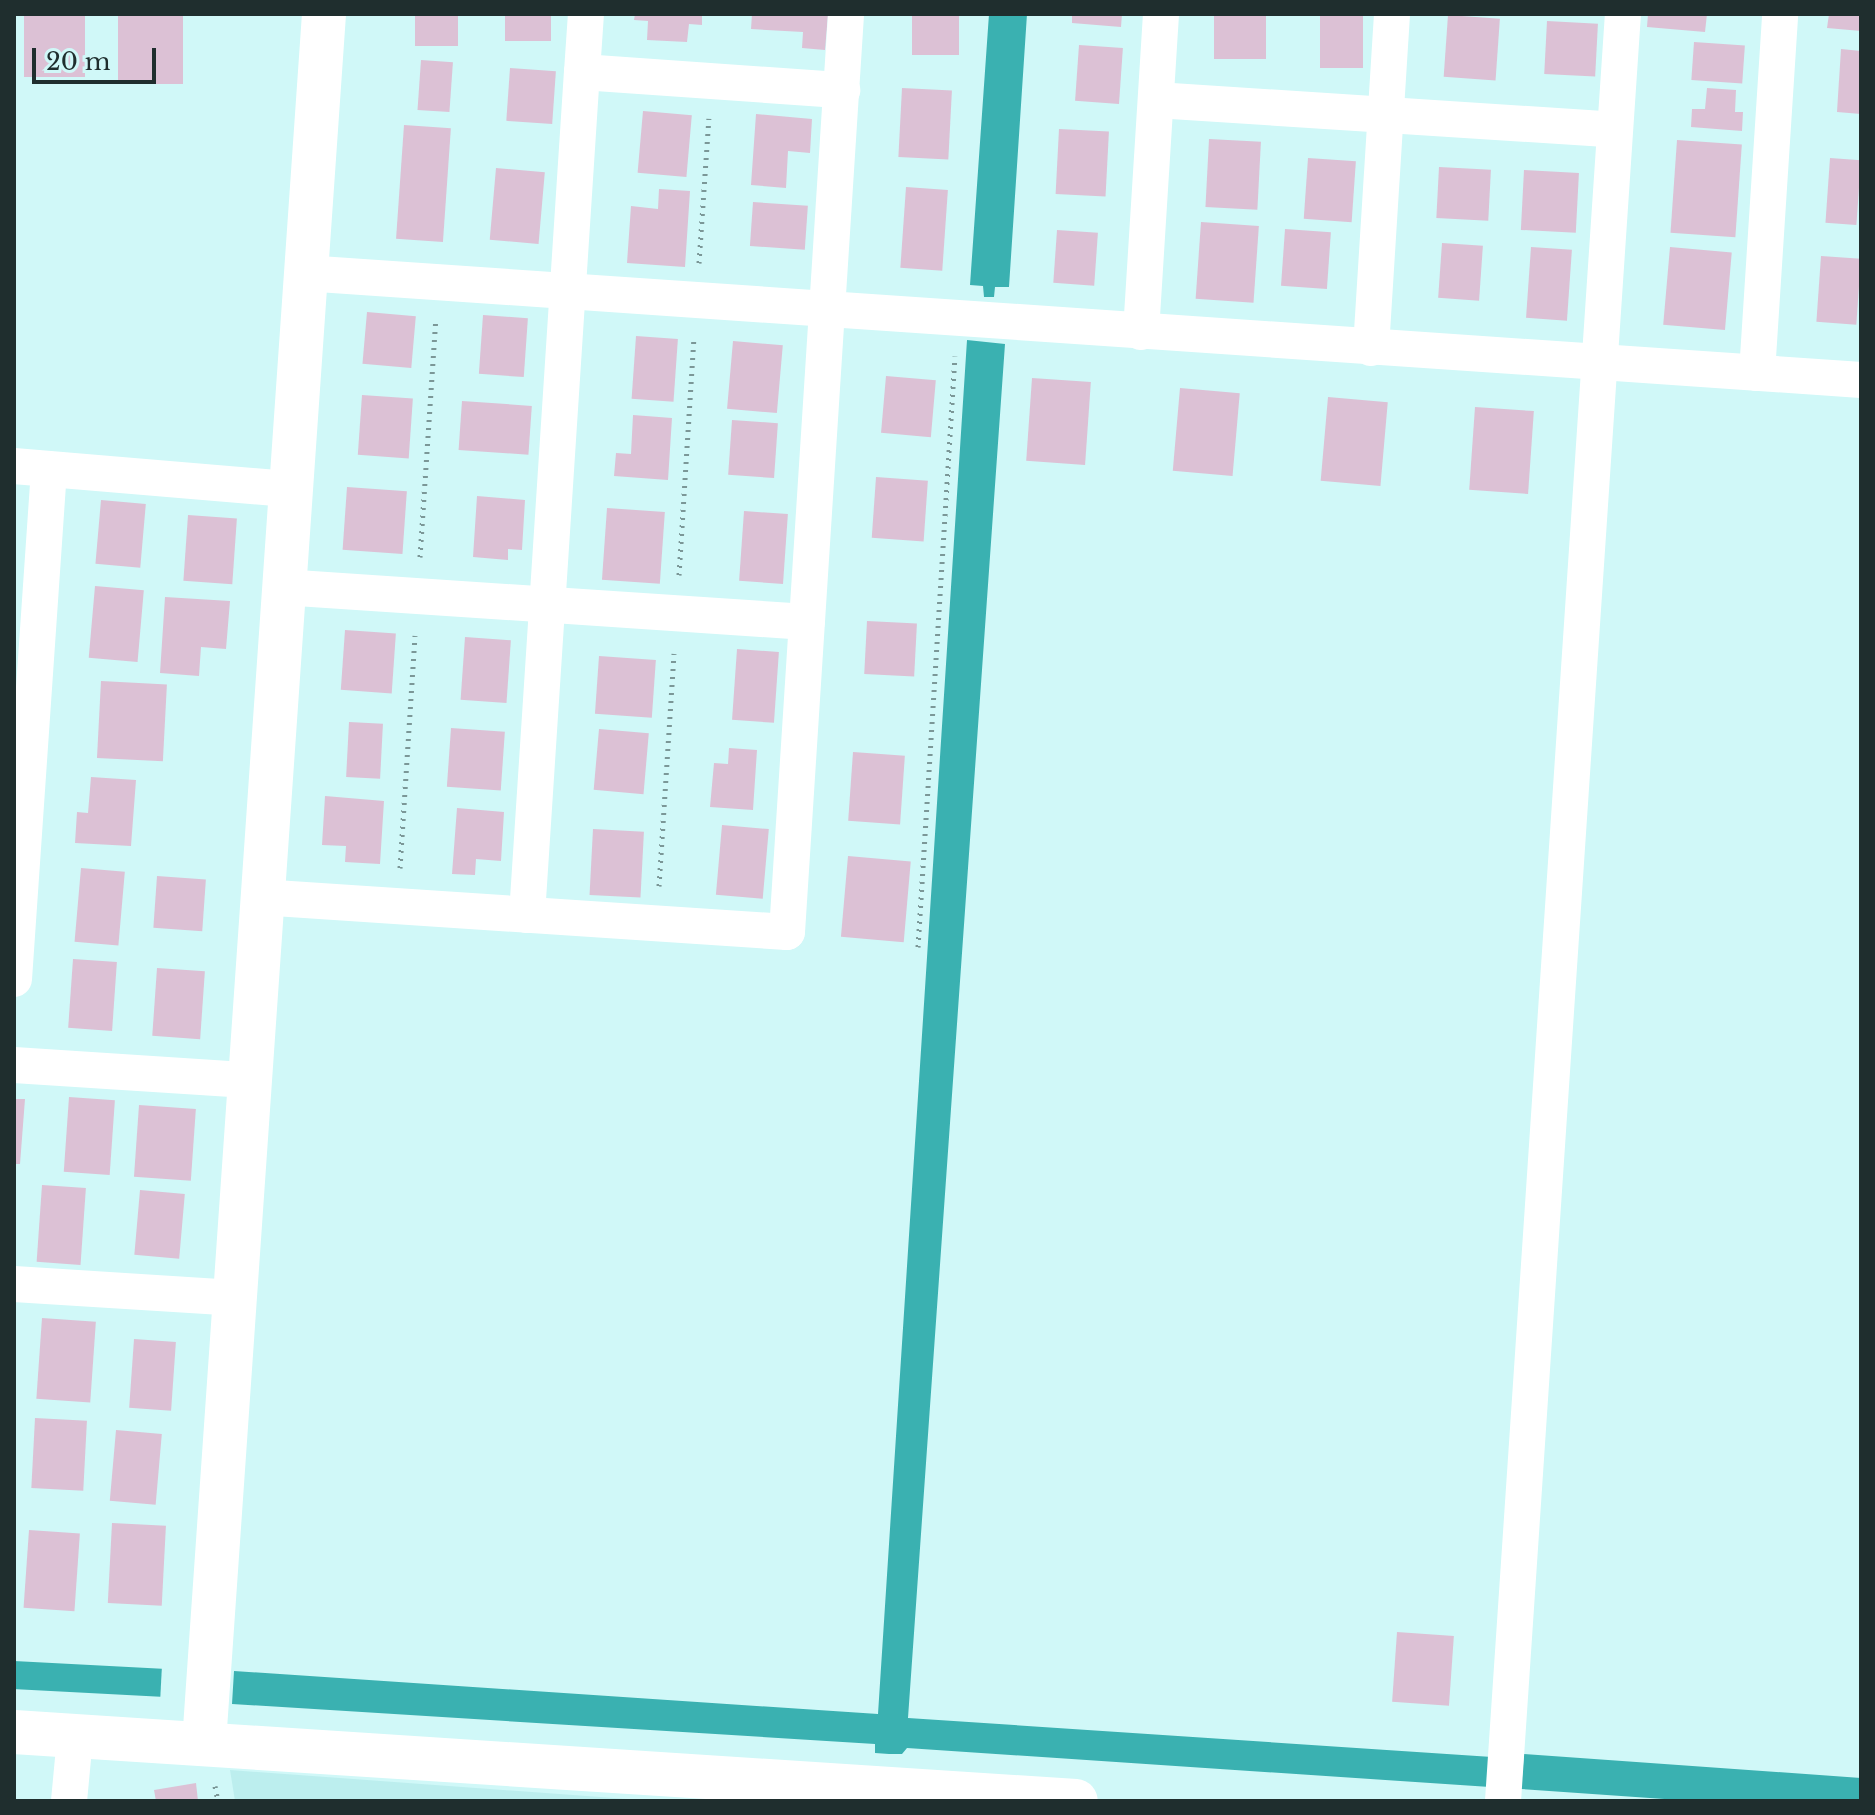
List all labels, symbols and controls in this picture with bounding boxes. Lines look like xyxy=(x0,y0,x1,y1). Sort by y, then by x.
scale bar xyxy=(36,32,160,82)
text: 20 m xyxy=(46,47,111,76)

